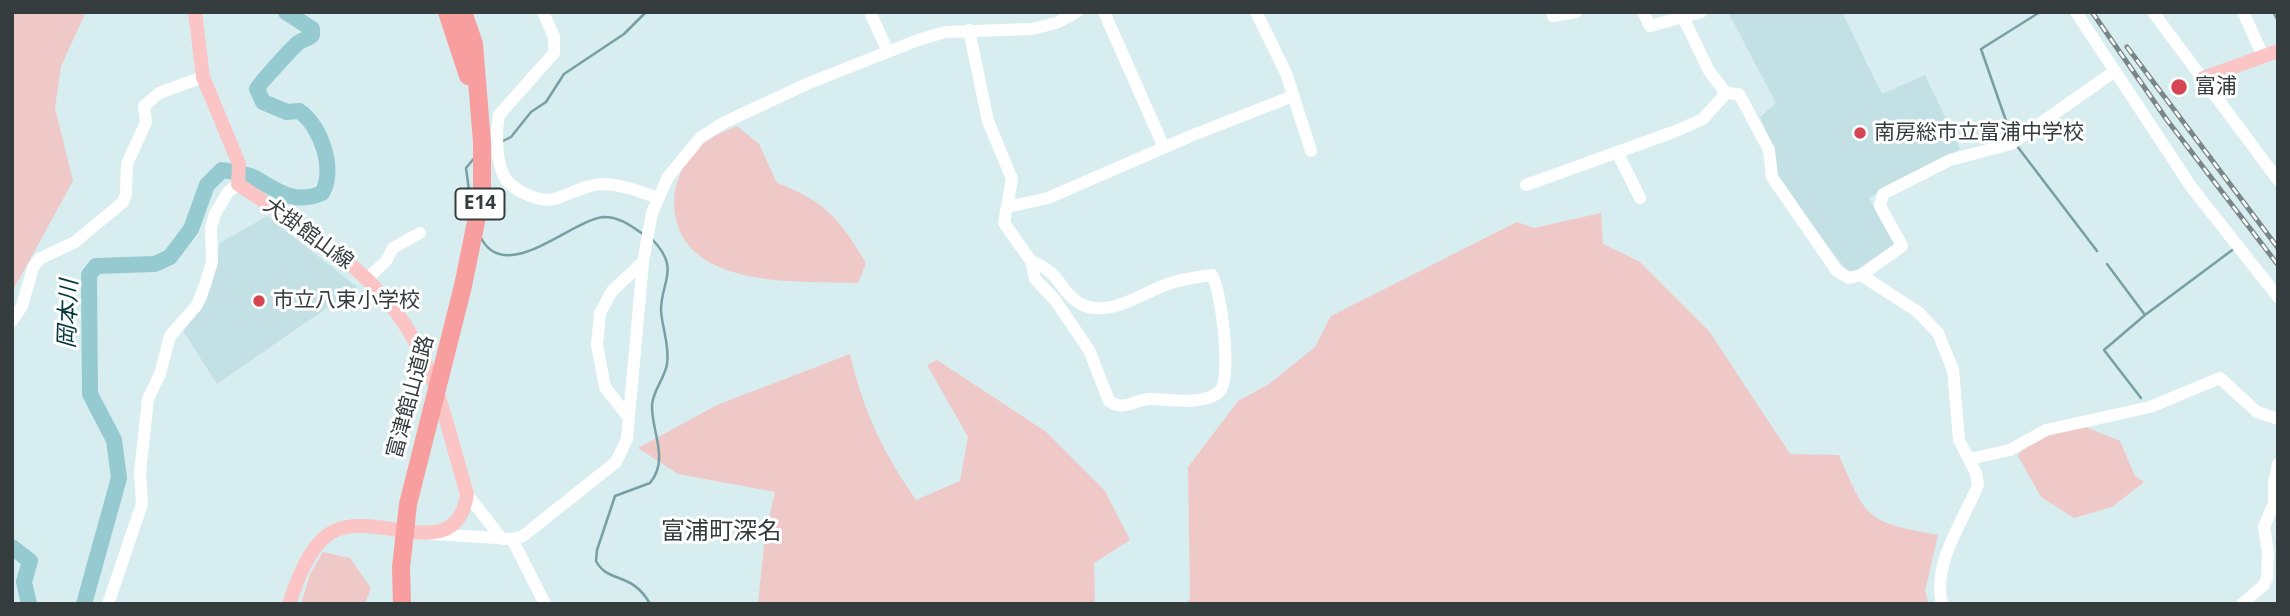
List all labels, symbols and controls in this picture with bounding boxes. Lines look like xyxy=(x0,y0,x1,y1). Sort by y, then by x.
place label: 富浦 xyxy=(2195,74,2237,100)
marker: 富浦 xyxy=(2169,77,2189,97)
place label: 南房総市立富浦中学校 xyxy=(1874,120,2084,146)
marker: 南房総市立富浦中学校 xyxy=(1852,125,1868,141)
road number: E14 xyxy=(456,188,504,220)
street label: 犬掛館山線 xyxy=(258,193,358,275)
water label: 岡本川 xyxy=(54,279,84,349)
place label: 市立八束小学校 xyxy=(273,288,420,314)
marker: 市立八束小学校 xyxy=(251,293,267,309)
street label: 富津館山道路 xyxy=(383,333,439,461)
district label: 富浦町深名 xyxy=(661,518,781,546)

